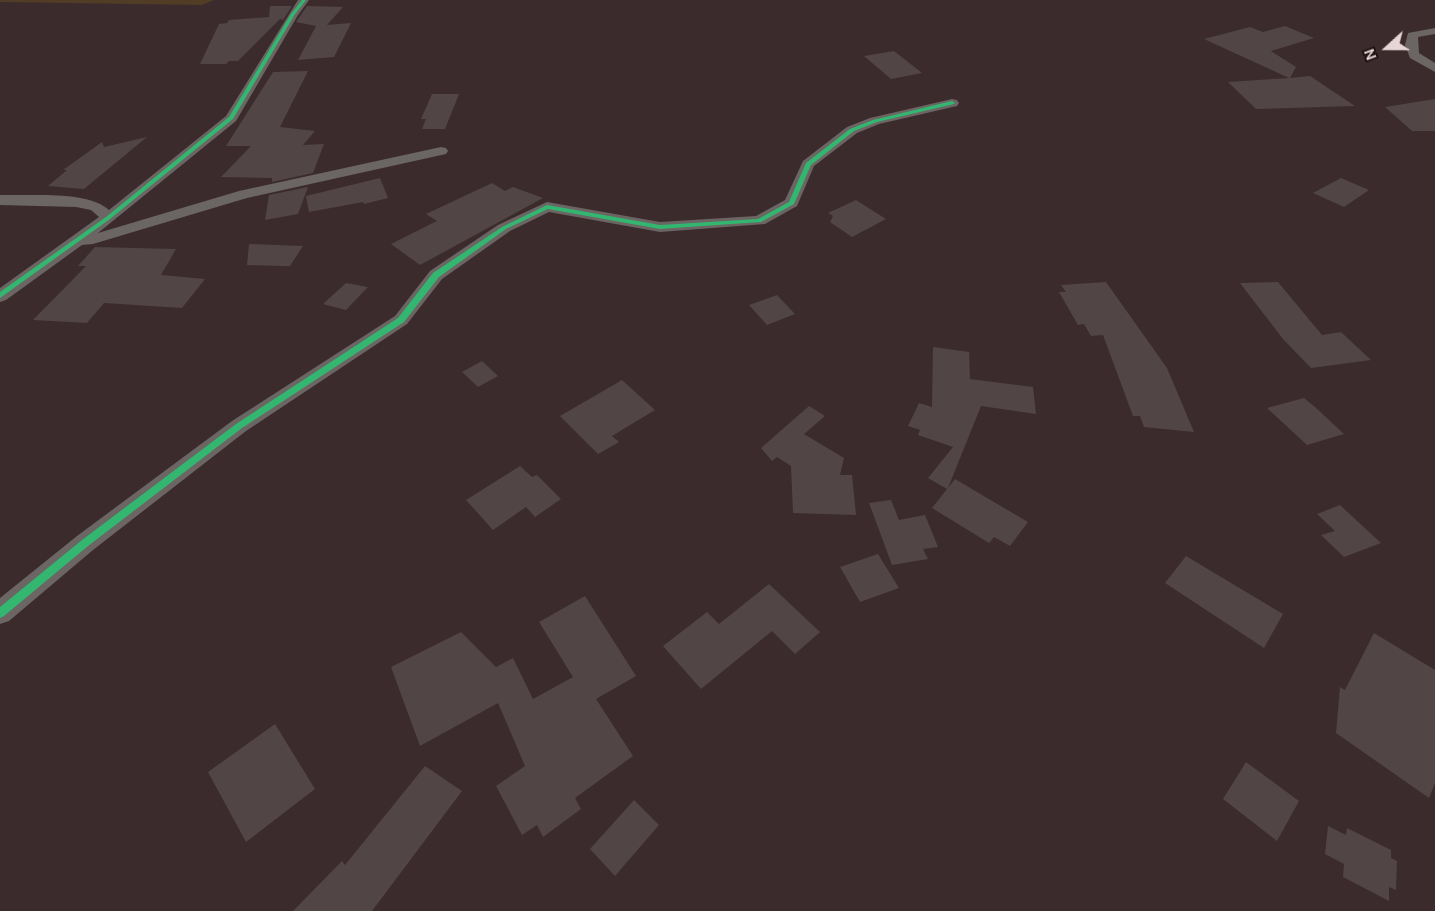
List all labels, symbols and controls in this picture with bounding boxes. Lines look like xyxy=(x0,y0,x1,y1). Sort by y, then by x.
north arrow xyxy=(1357,18,1417,78)
text: N xyxy=(1359,46,1381,63)

